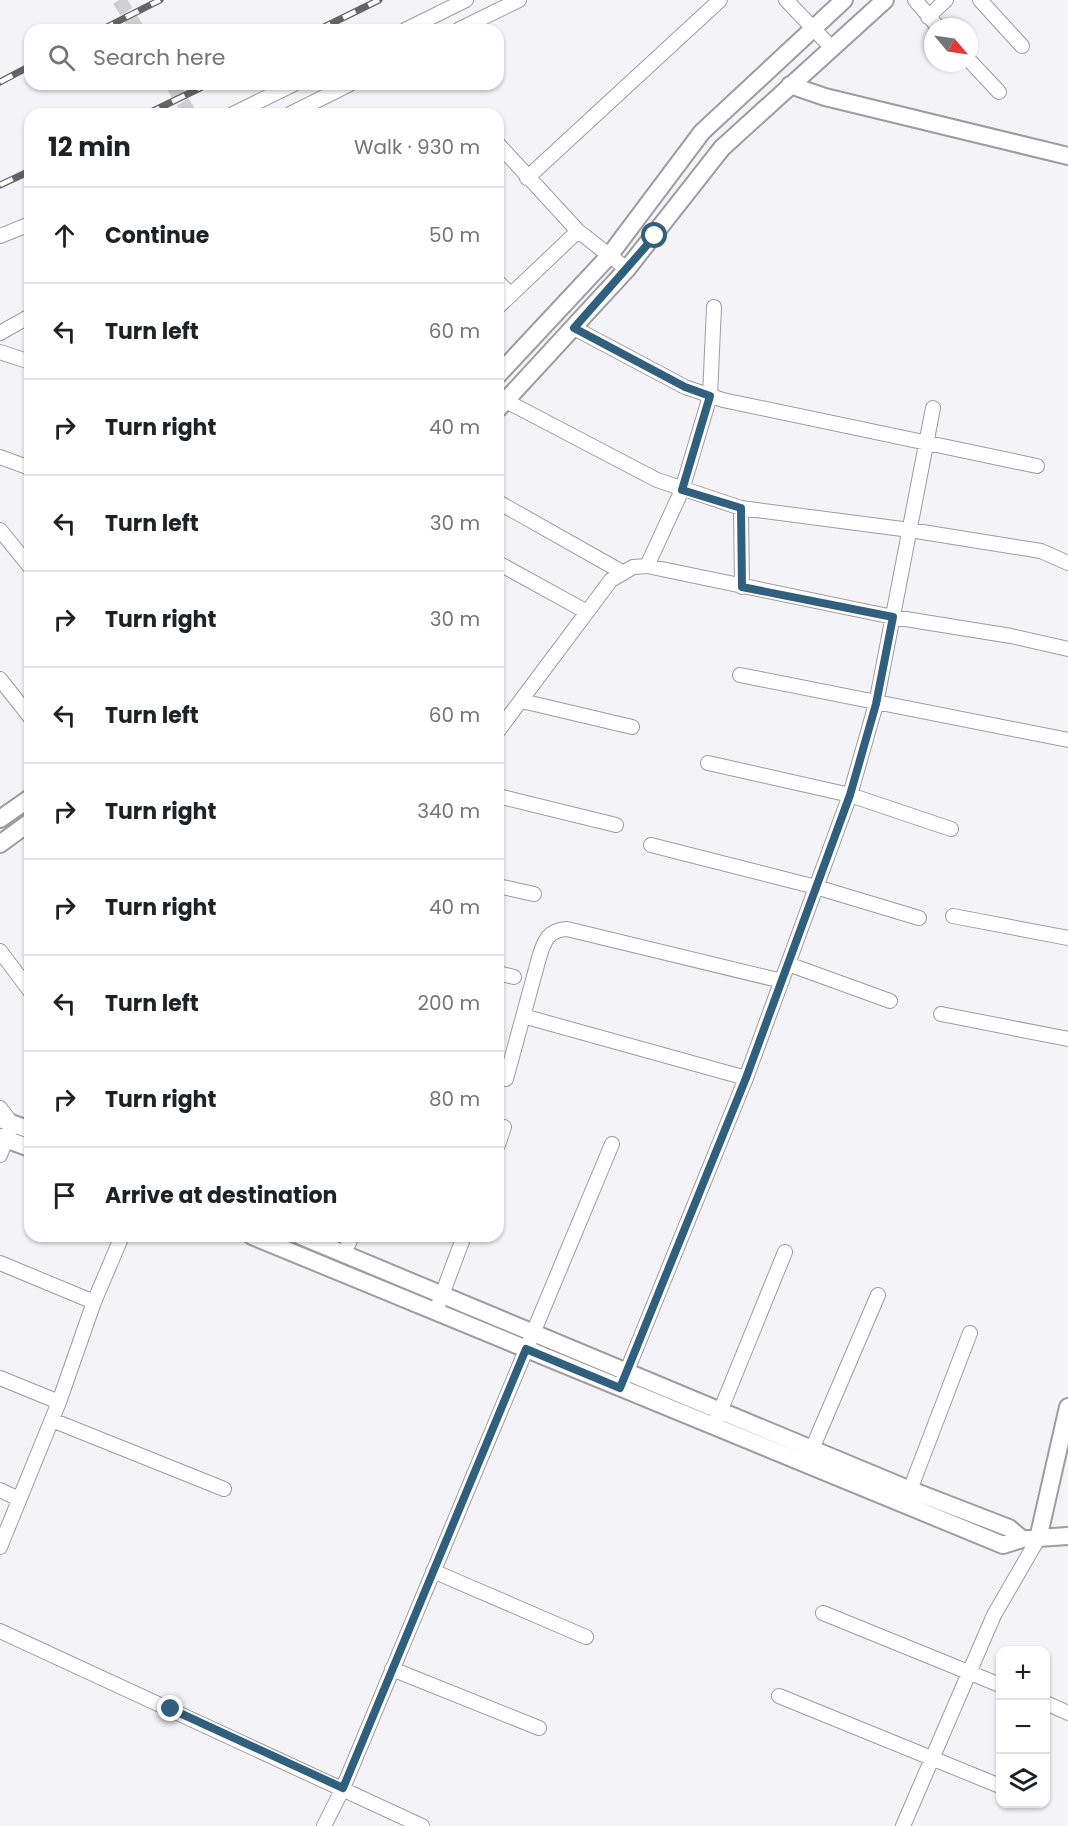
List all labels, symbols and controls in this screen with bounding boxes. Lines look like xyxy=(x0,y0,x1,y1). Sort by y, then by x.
north arrow xyxy=(924,18,978,72)
search box xyxy=(24,24,504,90)
icon: search xyxy=(45,41,78,74)
text: Search here xyxy=(93,42,226,73)
text: 12 min xyxy=(48,129,131,165)
text: Walk · 930 m xyxy=(354,133,480,161)
icon: ahead xyxy=(48,219,81,252)
text: Continue xyxy=(105,220,209,251)
text: 50 m xyxy=(429,221,480,249)
route start xyxy=(641,222,667,248)
icon: left xyxy=(48,315,81,348)
text: Turn left xyxy=(105,316,199,347)
text: 60 m xyxy=(429,317,480,345)
icon: right xyxy=(48,411,81,444)
text: Turn right xyxy=(105,412,216,443)
text: 40 m xyxy=(429,413,480,441)
icon: left xyxy=(48,507,81,540)
text: Turn left xyxy=(105,508,199,539)
text: 30 m xyxy=(430,509,480,537)
icon: right xyxy=(48,603,81,636)
text: Turn right xyxy=(105,604,216,635)
text: 30 m xyxy=(430,605,480,633)
icon: left xyxy=(48,699,81,732)
text: Turn left xyxy=(105,700,199,731)
text: 60 m xyxy=(429,701,480,729)
icon: right xyxy=(48,795,81,828)
text: Turn right xyxy=(105,796,216,827)
text: 340 m xyxy=(417,797,480,825)
icon: right xyxy=(48,891,81,924)
text: Turn right xyxy=(105,892,216,923)
text: 40 m xyxy=(429,893,480,921)
icon: left xyxy=(48,987,81,1020)
text: Turn left xyxy=(105,988,199,1019)
text: 200 m xyxy=(417,989,480,1017)
icon: right xyxy=(48,1083,81,1116)
text: Turn right xyxy=(105,1084,216,1115)
text: 80 m xyxy=(429,1085,480,1113)
icon: arrive xyxy=(48,1179,81,1212)
text: Arrive at destination xyxy=(105,1180,337,1211)
map controls xyxy=(996,1646,1050,1808)
button: + xyxy=(996,1646,1050,1700)
route end xyxy=(157,1695,183,1721)
button: − xyxy=(996,1700,1050,1754)
button: layers xyxy=(996,1754,1050,1808)

